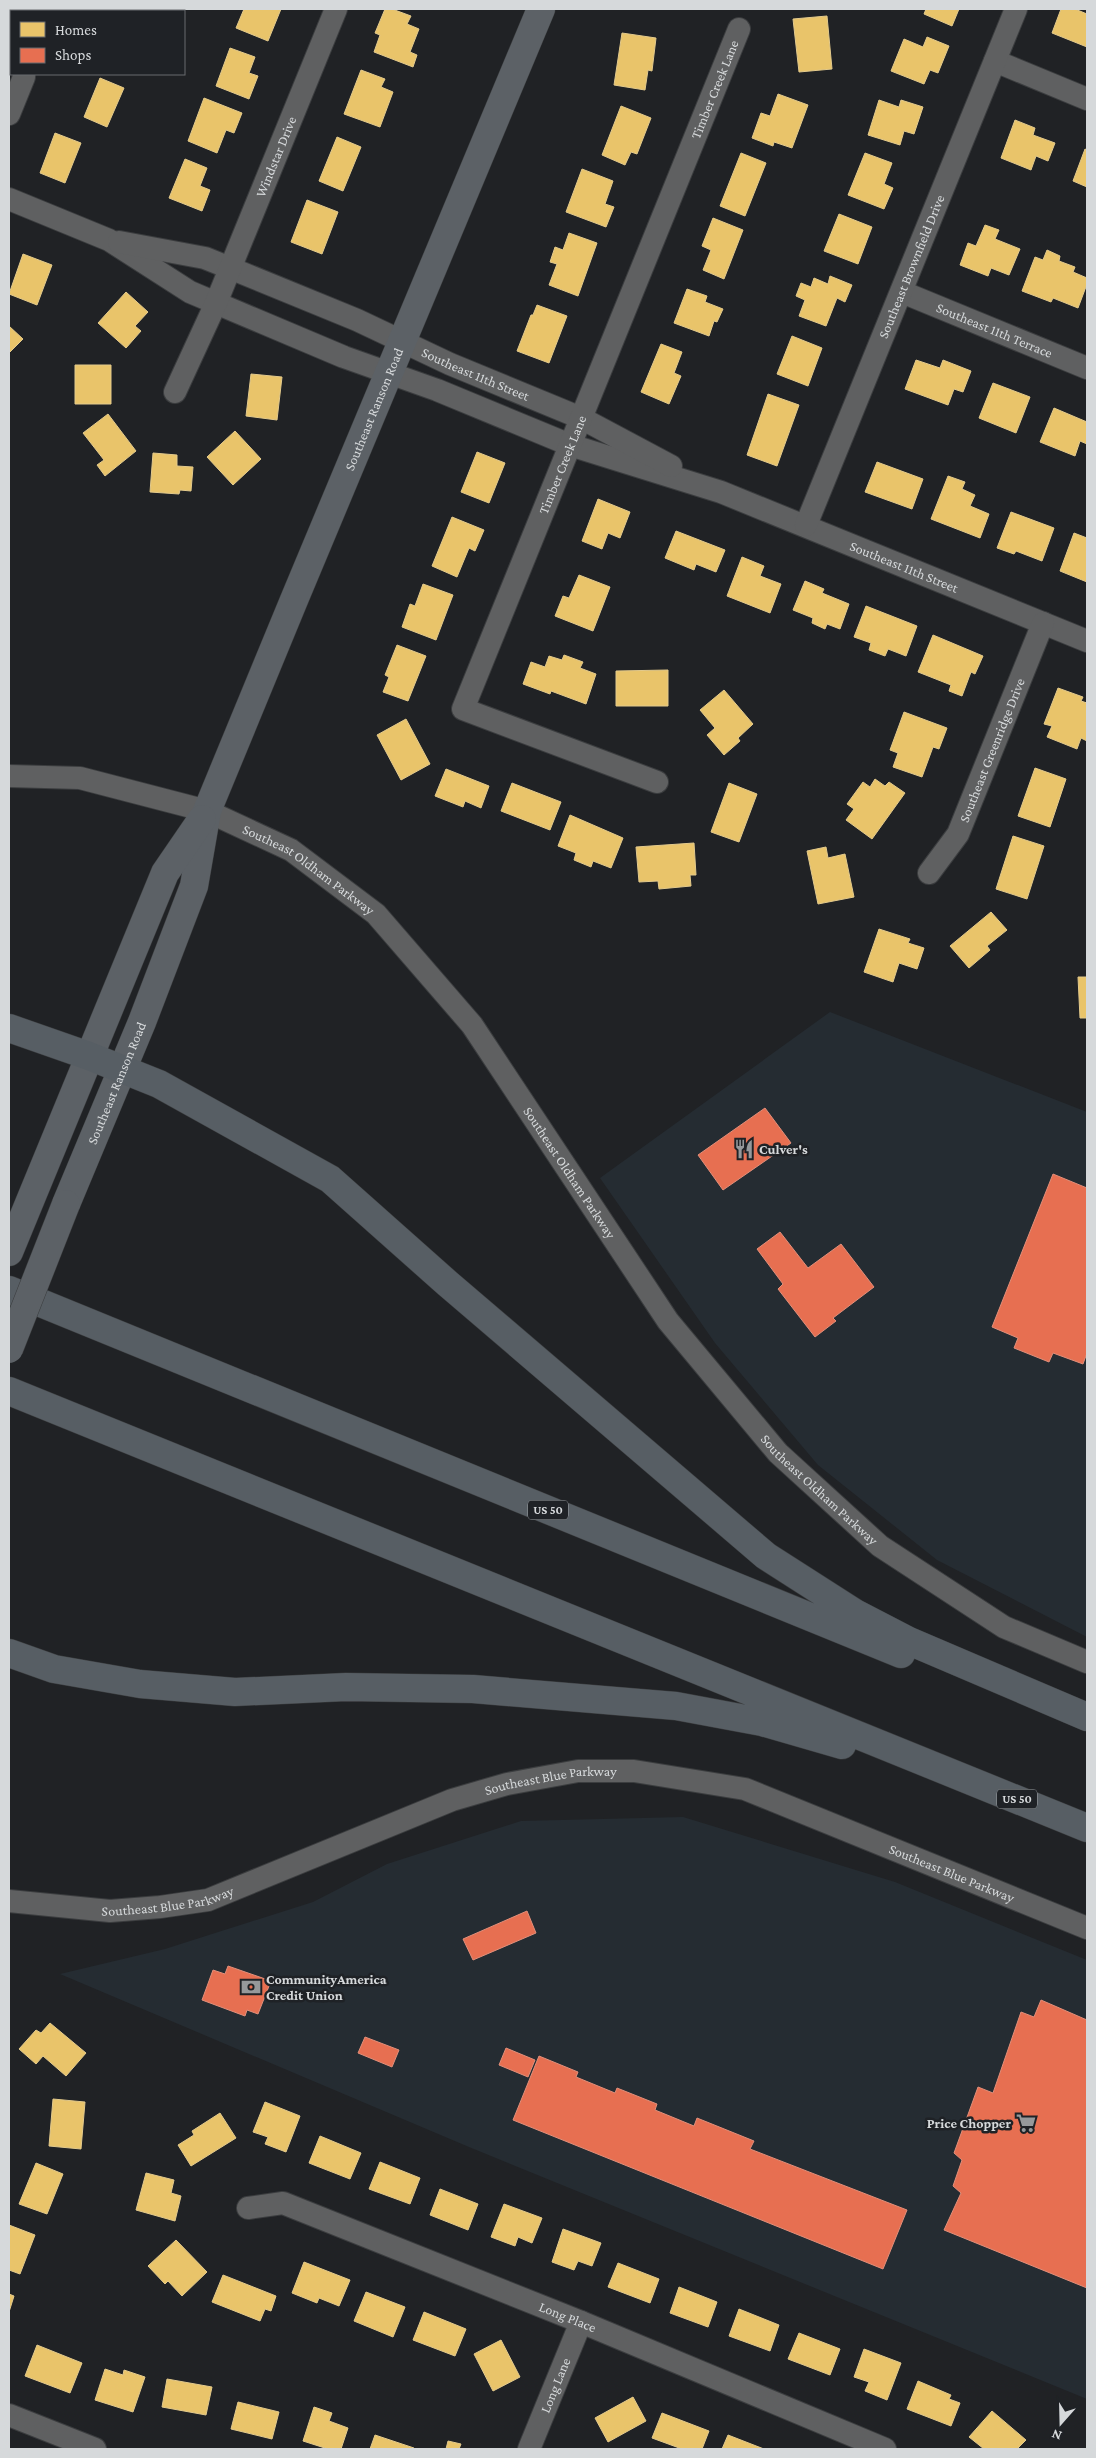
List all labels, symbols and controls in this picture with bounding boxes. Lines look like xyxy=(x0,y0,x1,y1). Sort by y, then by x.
legend xyxy=(10,10,185,75)
text: Homes xyxy=(55,22,97,38)
street label: Timber Creek Lane xyxy=(687,38,742,141)
text: Shops xyxy=(55,47,91,64)
street label: Windstar Drive xyxy=(252,114,299,199)
street label: Southeast Brownfield Drive xyxy=(875,192,948,341)
street label: Southeast 11th Terrace xyxy=(934,299,1055,361)
street label: Southeast 11th Street xyxy=(419,344,532,404)
street label: Southeast Ranson Road xyxy=(341,345,407,473)
street label: Timber Creek Lane xyxy=(535,413,589,516)
street label: Southeast 11th Street xyxy=(848,537,961,596)
street label: Southeast Greenridge Drive xyxy=(956,676,1028,825)
street label: Southeast Oldham Parkway xyxy=(240,821,378,918)
street label: Southeast Ranson Road xyxy=(84,1019,149,1147)
street label: Southeast Oldham Parkway xyxy=(520,1104,619,1242)
restaurant icon: Culver's xyxy=(733,1138,755,1160)
place label: Culver's xyxy=(759,1141,808,1157)
street label: Southeast Oldham Parkway xyxy=(758,1431,882,1549)
road number: US 50 xyxy=(528,1500,568,1520)
street label: Southeast Blue Parkway xyxy=(483,1763,617,1798)
road number: US 50 xyxy=(997,1790,1037,1808)
street label: Southeast Blue Parkway xyxy=(887,1840,1017,1906)
street label: Southeast Blue Parkway xyxy=(101,1882,236,1919)
place label: CommunityAmerica Credit Union xyxy=(266,1971,387,2003)
bank icon: CommunityAmerica Credit Union xyxy=(240,1976,262,1998)
supermarket icon: Price Chopper xyxy=(1015,2112,1037,2134)
place label: Price Chopper xyxy=(927,2115,1011,2131)
street label: Long Place xyxy=(537,2298,599,2335)
street label: Long Lane xyxy=(537,2355,574,2415)
north arrow xyxy=(1036,2398,1086,2448)
text: N xyxy=(1049,2426,1064,2444)

